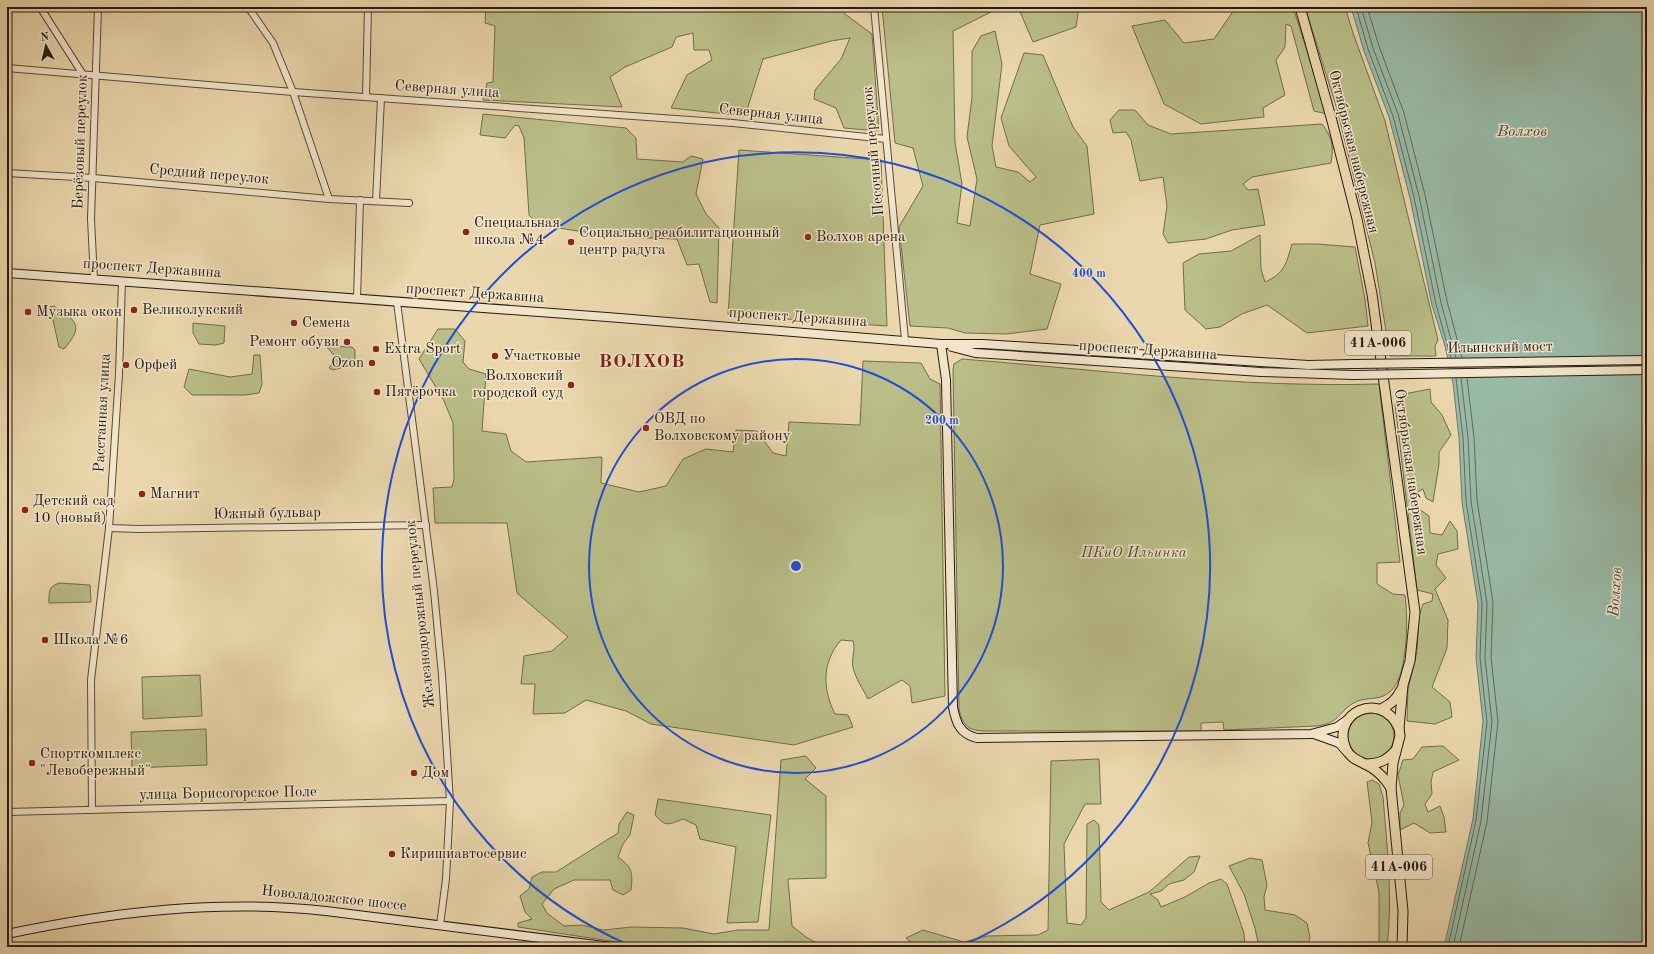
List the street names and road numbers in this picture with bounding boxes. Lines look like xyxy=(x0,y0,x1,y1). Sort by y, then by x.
street label: Октябрьская набережная xyxy=(1325,69,1381,235)
street label: Берёзовый переулок xyxy=(71,74,91,210)
street label: Северная улица xyxy=(394,79,500,101)
street label: Песочный переулок xyxy=(861,85,887,216)
street label: Северная улица xyxy=(718,102,824,128)
street label: Средний переулок xyxy=(149,162,270,188)
street label: проспект Державина xyxy=(82,257,222,281)
street label: проспект Державина xyxy=(405,282,545,306)
street label: проспект Державина xyxy=(728,306,868,330)
road number: 41А-006 xyxy=(1345,331,1411,355)
street label: проспект Державина xyxy=(1078,339,1218,363)
street label: Ильинский мост xyxy=(1447,340,1553,356)
street label: Расстанная улица xyxy=(92,352,114,473)
street label: Октябрьская набережная xyxy=(1391,388,1429,556)
street label: Южный бульвар xyxy=(213,506,321,522)
street label: Железнодорожный переулок xyxy=(404,519,438,709)
street label: улица Борисогорское Поле xyxy=(139,785,317,803)
road number: 41А-006 xyxy=(1366,855,1432,879)
street label: Новоладожское шоссе xyxy=(261,884,407,914)

